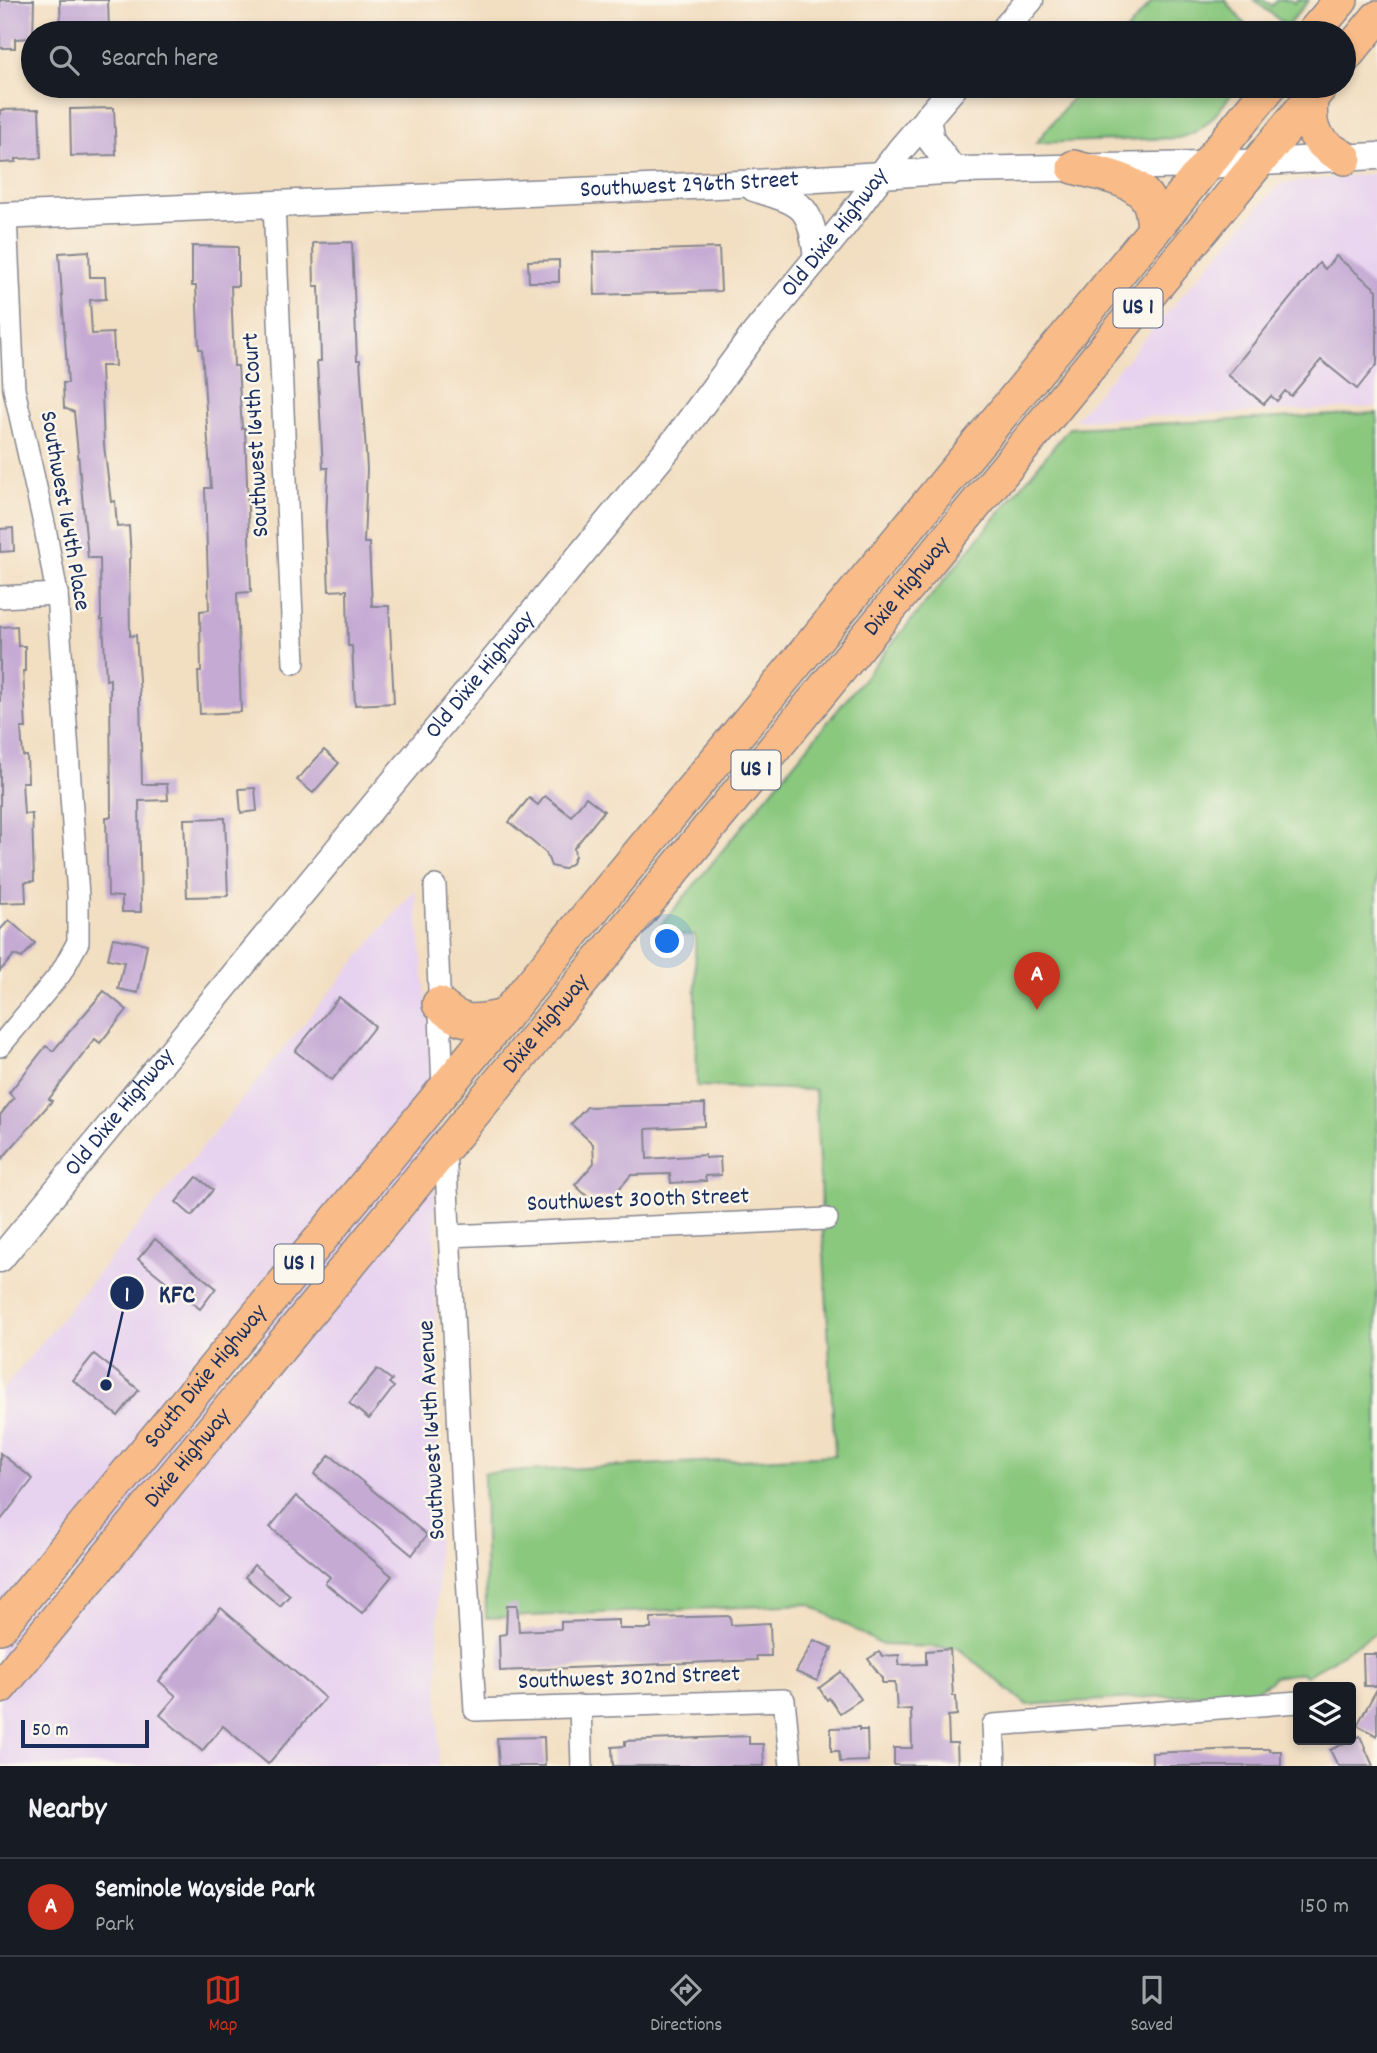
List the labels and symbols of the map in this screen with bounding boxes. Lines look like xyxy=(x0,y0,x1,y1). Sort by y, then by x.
street label: Old Dixie Highway xyxy=(773,160,898,306)
street label: Southwest 296th Street xyxy=(579,163,800,208)
road number: US 1 xyxy=(1114,288,1162,328)
street label: Southwest 164th Court xyxy=(235,332,279,538)
street label: Southwest 164th Place xyxy=(30,408,98,614)
street label: Dixie Highway xyxy=(856,529,960,645)
street label: Old Dixie Highway xyxy=(418,603,545,747)
road number: US 1 xyxy=(732,750,780,790)
your location xyxy=(650,924,684,958)
pin: A xyxy=(1014,952,1060,1010)
street label: Dixie Highway xyxy=(495,966,599,1082)
street label: Old Dixie Highway xyxy=(57,1041,184,1185)
street label: Southwest 300th Street xyxy=(526,1180,750,1222)
road number: US 1 xyxy=(274,1245,324,1284)
callout: KFC xyxy=(110,1270,209,1317)
text: KFC xyxy=(159,1278,195,1315)
text: 1 xyxy=(125,1282,129,1312)
street label: South Dixie Highway xyxy=(137,1297,277,1457)
street label: Southwest 164th Avenue xyxy=(410,1319,456,1541)
street label: Dixie Highway xyxy=(137,1400,241,1516)
street label: Southwest 302nd Street xyxy=(517,1658,741,1700)
scale bar xyxy=(21,1717,149,1749)

